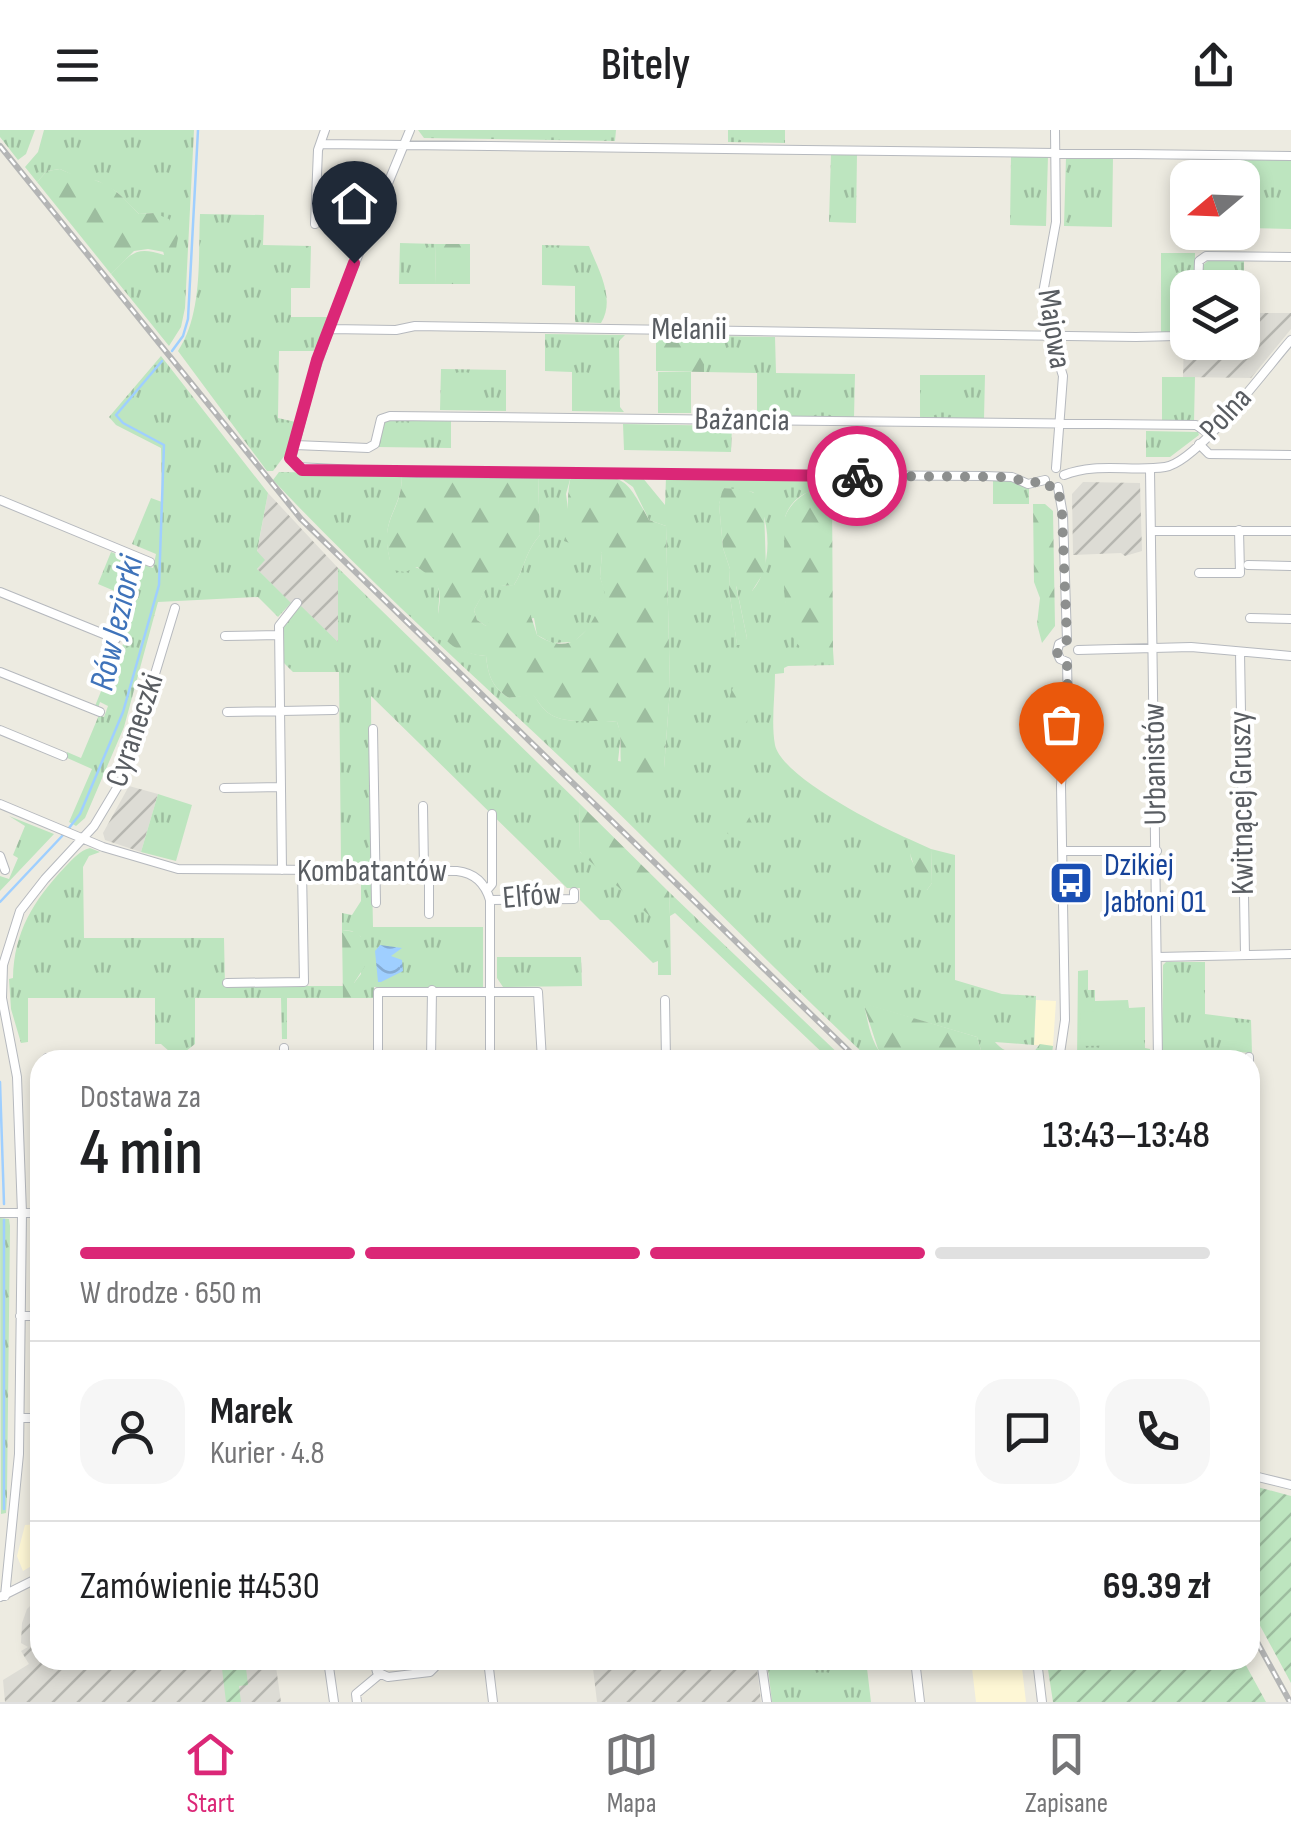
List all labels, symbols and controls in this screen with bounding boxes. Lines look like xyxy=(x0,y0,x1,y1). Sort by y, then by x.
icon: menu xyxy=(50,38,105,93)
text: Bitely xyxy=(601,38,690,93)
icon: share xyxy=(1186,38,1241,93)
north arrow xyxy=(1170,160,1260,250)
map controls xyxy=(1170,160,1260,360)
pin xyxy=(312,161,397,264)
icon: home xyxy=(327,176,382,231)
button: layers xyxy=(1170,270,1260,360)
street label: Majowa xyxy=(1028,286,1080,372)
street label: Melanii xyxy=(651,310,727,349)
street label: Polna xyxy=(1192,379,1260,449)
street label: Bażancia xyxy=(694,400,790,440)
courier xyxy=(807,426,907,526)
icon: bike xyxy=(830,449,885,504)
water label: Rów Jeziorki xyxy=(81,550,154,695)
street label: Cyraneczki xyxy=(97,668,173,792)
pin xyxy=(1019,682,1104,785)
icon: bag xyxy=(1034,697,1089,752)
street label: Urbanistów xyxy=(1134,702,1176,826)
street label: Kwitnącej Gruszy xyxy=(1221,711,1263,895)
place label: Dzikiej Jabłoni 01 xyxy=(1103,846,1206,922)
street label: Kombatantów xyxy=(297,852,447,891)
bus stop icon: Dzikiej Jabłoni 01 xyxy=(1048,860,1094,906)
street label: Elfów xyxy=(501,874,563,918)
text: Dostawa za xyxy=(80,1078,201,1117)
text: 13:43–13:48 xyxy=(1043,1113,1210,1158)
text: 4 min xyxy=(80,1115,203,1193)
text: W drodze · 650 m xyxy=(80,1274,262,1313)
button: person xyxy=(80,1379,185,1484)
button: chat xyxy=(975,1379,1080,1484)
button: phone xyxy=(1105,1379,1210,1484)
text: Marek xyxy=(210,1389,293,1434)
text: Kurier · 4.8 xyxy=(210,1434,324,1473)
text: Zamówienie #4530 xyxy=(80,1564,320,1609)
text: 69.39 zł xyxy=(1103,1564,1210,1609)
tab: Start xyxy=(183,1727,238,1820)
tab: Mapa xyxy=(604,1727,659,1820)
tab: Zapisane xyxy=(1025,1727,1108,1820)

